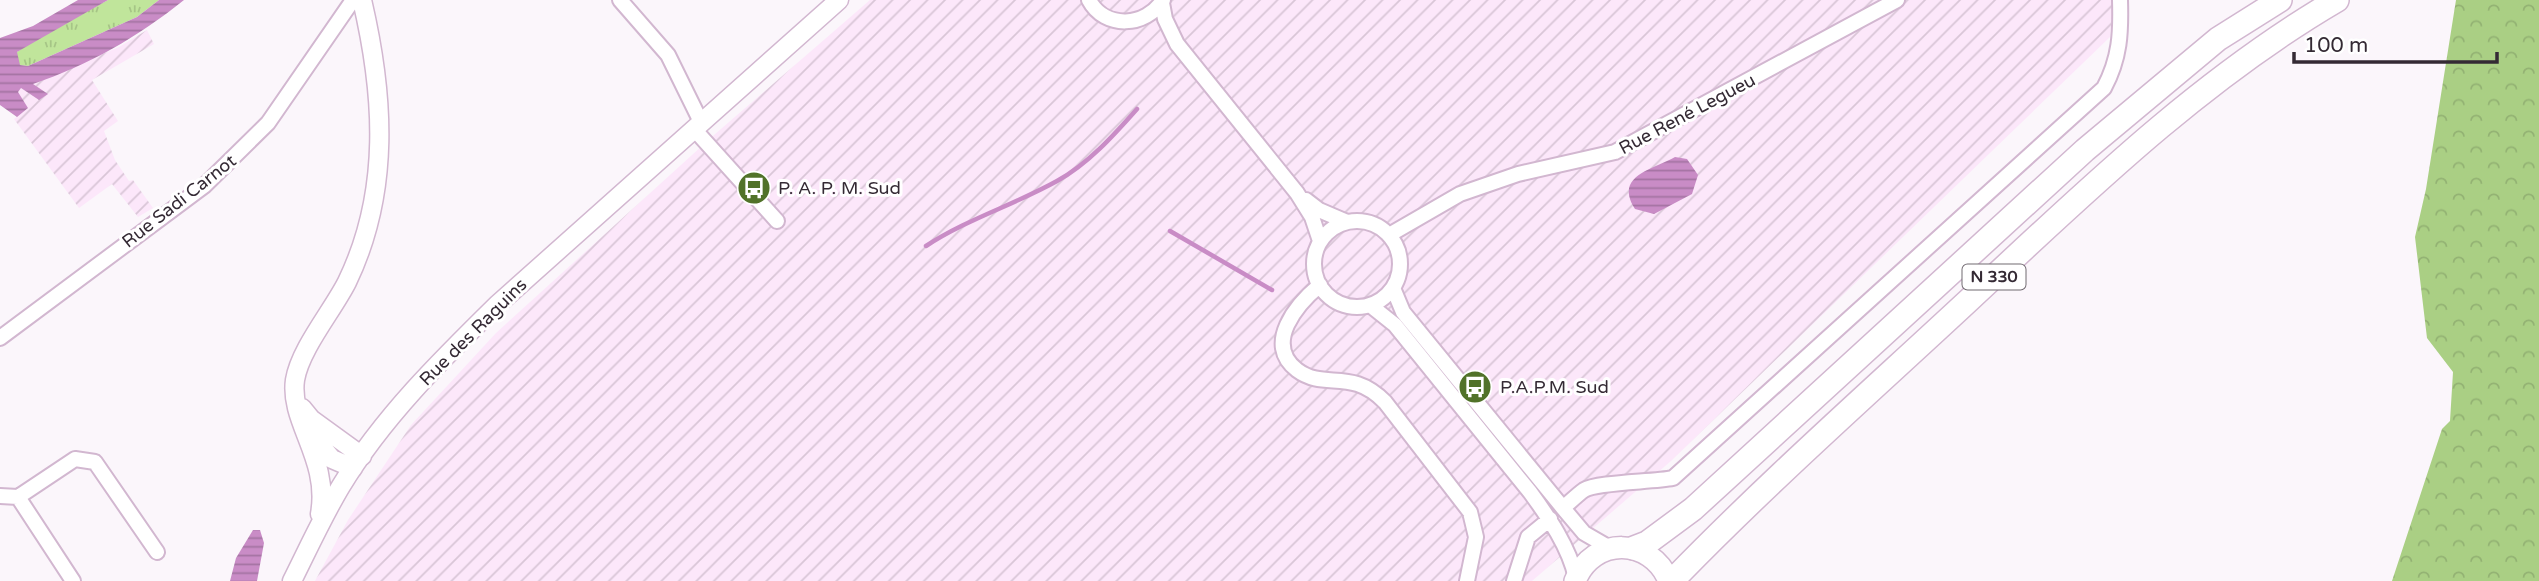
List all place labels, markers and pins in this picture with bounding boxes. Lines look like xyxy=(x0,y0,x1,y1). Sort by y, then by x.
bus stop icon: P. A. P. M. Sud xyxy=(735,169,773,207)
place label: P. A. P. M. Sud xyxy=(778,177,901,199)
bus stop icon: P.A.P.M. Sud xyxy=(1456,368,1494,406)
place label: P.A.P.M. Sud xyxy=(1500,376,1609,398)

